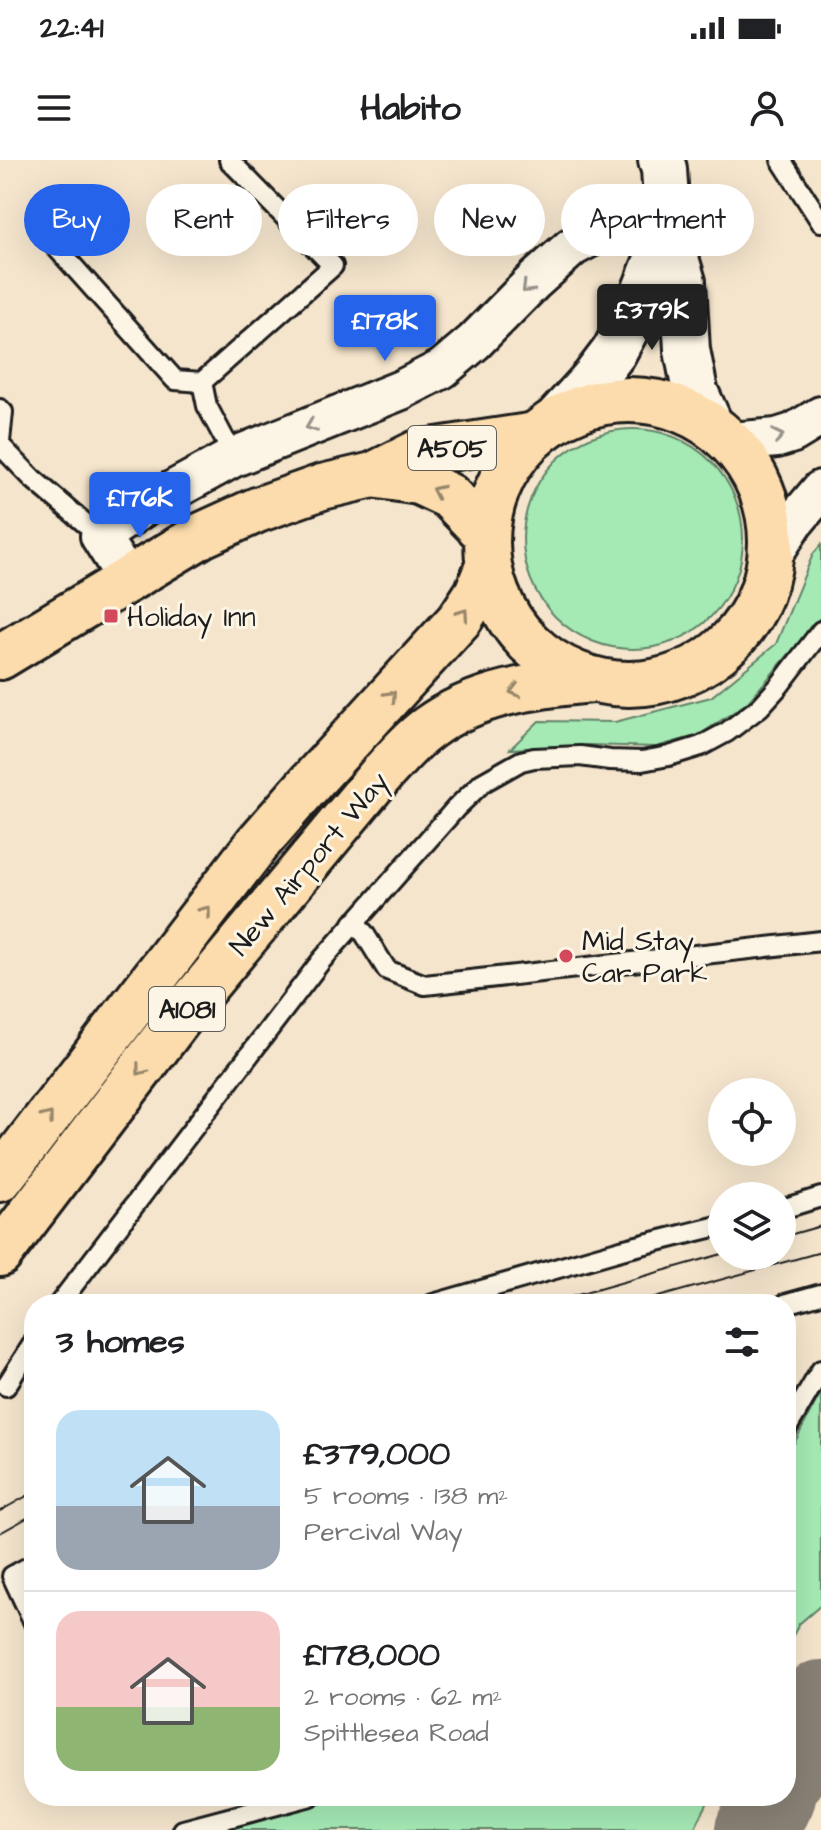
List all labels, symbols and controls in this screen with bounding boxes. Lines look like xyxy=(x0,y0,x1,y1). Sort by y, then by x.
text: 22:41 xyxy=(40,7,104,49)
text: Habito xyxy=(360,83,461,134)
icon: menu xyxy=(32,86,76,130)
icon: person xyxy=(745,86,789,130)
chip: Buy xyxy=(24,184,130,256)
chip: Rent xyxy=(146,184,262,256)
chip: Filters xyxy=(278,184,418,256)
chip: New xyxy=(434,184,545,256)
chip: Apartment xyxy=(561,184,754,256)
one-way arrow xyxy=(522,279,536,293)
pin: £379K xyxy=(596,284,708,352)
text: £379K xyxy=(615,292,689,328)
pin: £178K xyxy=(329,295,441,363)
text: £178K xyxy=(352,303,418,339)
one-way arrow xyxy=(305,416,319,432)
road number: A505 xyxy=(408,426,496,470)
one-way arrow xyxy=(772,429,785,446)
pin: £176K xyxy=(84,472,196,540)
text: £176K xyxy=(107,480,173,516)
one-way arrow xyxy=(431,484,446,500)
place label: Holiday Inn xyxy=(127,598,256,639)
marker: Holiday Inn xyxy=(102,607,120,625)
one-way arrow xyxy=(453,609,468,623)
one-way arrow xyxy=(509,682,523,699)
one-way arrow xyxy=(381,691,396,705)
street label: New Airport Way xyxy=(220,764,399,966)
one-way arrow xyxy=(197,905,211,920)
place label: Mid Stay Car Park xyxy=(582,922,707,993)
marker: Mid Stay Car Park xyxy=(557,947,575,965)
road number: A1081 xyxy=(149,987,225,1031)
one-way arrow xyxy=(136,1062,150,1076)
map controls xyxy=(708,1078,796,1270)
button: locate xyxy=(708,1078,796,1166)
one-way arrow xyxy=(38,1111,52,1126)
button: layers xyxy=(708,1182,796,1270)
text: 3 homes xyxy=(56,1318,185,1366)
icon: filters xyxy=(720,1320,764,1364)
text: £379,000 xyxy=(304,1430,450,1478)
icon: home xyxy=(120,1442,216,1538)
text: 5 rooms · 138 m² xyxy=(304,1478,508,1514)
text: Percival Way xyxy=(304,1514,463,1550)
text: £178,000 xyxy=(304,1631,440,1679)
icon: home xyxy=(120,1643,216,1739)
text: 2 rooms · 62 m² xyxy=(304,1679,502,1715)
text: Spittlesea Road xyxy=(304,1715,489,1751)

